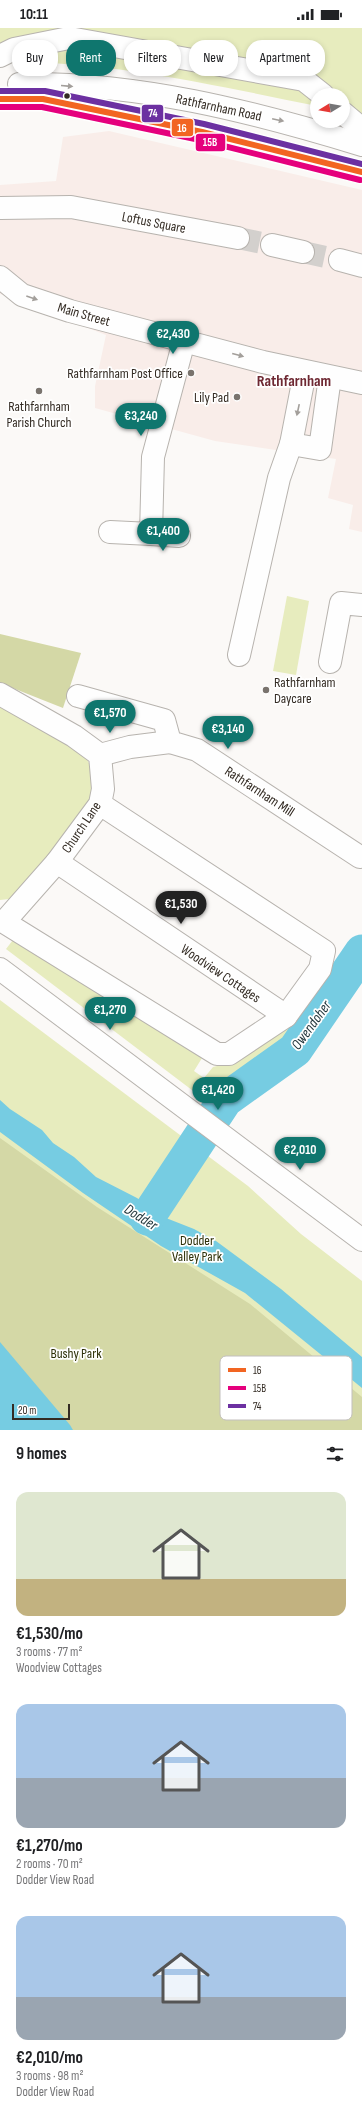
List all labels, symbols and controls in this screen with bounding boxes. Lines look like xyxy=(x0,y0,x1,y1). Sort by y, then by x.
text: 10:11 xyxy=(20,5,48,24)
chip: Buy xyxy=(12,40,58,76)
chip: Rent xyxy=(66,40,116,76)
chip: Filters xyxy=(124,40,181,76)
chip: New xyxy=(189,40,238,76)
chip: Apartment xyxy=(246,40,325,76)
one-way arrow xyxy=(61,82,73,89)
north arrow xyxy=(310,88,350,128)
map controls xyxy=(310,88,350,128)
street label: Rathfarnham Road xyxy=(175,90,263,125)
unlabelled marker xyxy=(62,91,72,101)
line badge: 74 xyxy=(141,104,164,123)
text: 74 xyxy=(148,107,158,120)
line badge: 16 xyxy=(171,118,194,137)
one-way arrow xyxy=(271,118,284,124)
text: 16 xyxy=(177,122,187,135)
line badge: 15B xyxy=(195,133,226,152)
text: 15B xyxy=(203,136,217,149)
street label: Loftus Square xyxy=(121,208,187,237)
one-way arrow xyxy=(26,296,38,302)
street label: Main Street xyxy=(56,299,112,330)
pin: €2,430 xyxy=(140,321,206,355)
text: €2,430 xyxy=(156,326,190,342)
one-way arrow xyxy=(232,353,244,359)
place label: Rathfarnham Post Office xyxy=(67,365,183,382)
marker: Rathfarnham Post Office xyxy=(186,368,196,378)
district label: Rathfarnham xyxy=(257,372,331,391)
marker: Rathfarnham Parish Church xyxy=(34,386,44,396)
place label: Lily Pad xyxy=(194,389,229,406)
marker: Lily Pad xyxy=(232,392,242,402)
place label: Rathfarnham Parish Church xyxy=(6,398,72,431)
pin: €3,240 xyxy=(108,403,174,437)
one-way arrow xyxy=(294,404,300,416)
text: €3,240 xyxy=(124,408,158,424)
pin: €1,400 xyxy=(130,518,196,552)
text: €1,400 xyxy=(146,523,180,539)
place label: Rathfarnham Daycare xyxy=(274,674,336,707)
marker: Rathfarnham Daycare xyxy=(261,685,271,695)
pin: €1,570 xyxy=(77,700,143,734)
text: €1,570 xyxy=(94,705,126,721)
pin: €3,140 xyxy=(195,716,261,750)
text: €3,140 xyxy=(211,721,245,737)
street label: Rathfarnham Mill xyxy=(222,763,298,820)
street label: Church Lane xyxy=(58,798,105,856)
pin: €1,530 xyxy=(148,891,214,925)
text: €1,530 xyxy=(164,896,198,912)
street label: Woodview Cottages xyxy=(178,940,264,1006)
water label: Owendoher xyxy=(287,996,336,1054)
pin: €1,270 xyxy=(77,997,143,1031)
text: €1,270 xyxy=(94,1002,126,1018)
pin: €1,420 xyxy=(185,1077,251,1111)
text: €1,420 xyxy=(201,1082,235,1098)
pin: €2,010 xyxy=(267,1137,333,1171)
text: €2,010 xyxy=(284,1142,316,1158)
water label: Dodder xyxy=(121,1200,162,1235)
park label: Dodder Valley Park xyxy=(172,1232,223,1265)
park label: Bushy Park xyxy=(50,1345,102,1362)
legend xyxy=(220,1356,352,1420)
text: 16 xyxy=(253,1364,262,1377)
text: 15B xyxy=(253,1382,266,1395)
text: 74 xyxy=(253,1400,262,1413)
scale bar xyxy=(12,1402,70,1421)
text: 20 m xyxy=(18,1404,36,1417)
icon: filters xyxy=(324,1443,346,1465)
text: 9 homes xyxy=(16,1444,67,1464)
icon: home xyxy=(145,1518,217,1590)
text: €1,530/mo xyxy=(16,1624,83,1644)
text: 3 rooms · 77 m² xyxy=(16,1644,82,1660)
text: Woodview Cottages xyxy=(16,1660,102,1676)
icon: home xyxy=(145,1730,217,1802)
text: €1,270/mo xyxy=(16,1836,83,1856)
text: 2 rooms · 70 m² xyxy=(16,1856,83,1872)
text: Dodder View Road xyxy=(16,1872,94,1888)
icon: home xyxy=(145,1942,217,2014)
text: €2,010/mo xyxy=(16,2048,83,2068)
text: 3 rooms · 98 m² xyxy=(16,2068,83,2084)
text: Dodder View Road xyxy=(16,2084,94,2100)

